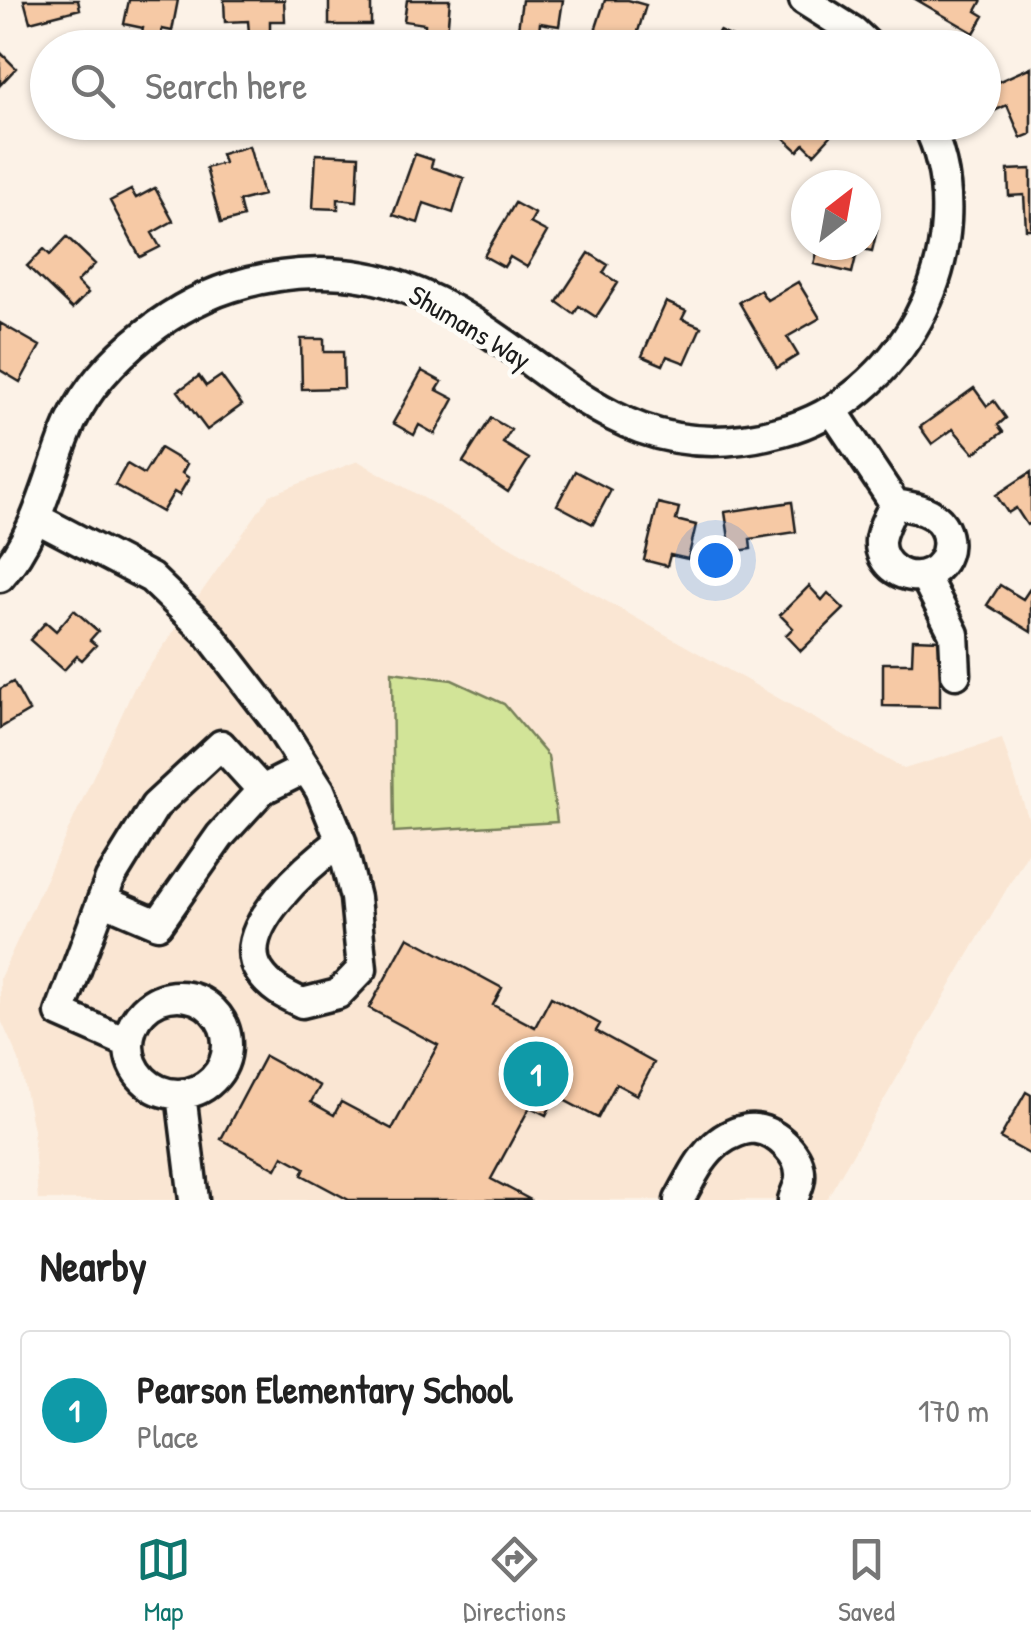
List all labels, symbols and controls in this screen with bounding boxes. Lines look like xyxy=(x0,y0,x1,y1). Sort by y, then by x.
search box xyxy=(30,30,1001,140)
icon: search xyxy=(65,58,120,113)
text: Search here xyxy=(145,59,307,111)
north arrow xyxy=(791,170,881,260)
street label: Shumans Way xyxy=(402,276,538,378)
your location xyxy=(690,535,741,586)
pin: 1 xyxy=(504,1036,568,1112)
text: Nearby xyxy=(40,1237,147,1294)
text: Pearson Elementary School xyxy=(137,1363,512,1415)
text: 1 xyxy=(69,1389,80,1432)
text: 170 m xyxy=(918,1389,989,1432)
text: Place xyxy=(137,1415,199,1458)
tab: Map xyxy=(136,1532,191,1630)
tab: Directions xyxy=(463,1532,566,1630)
tab: Saved xyxy=(838,1532,895,1630)

